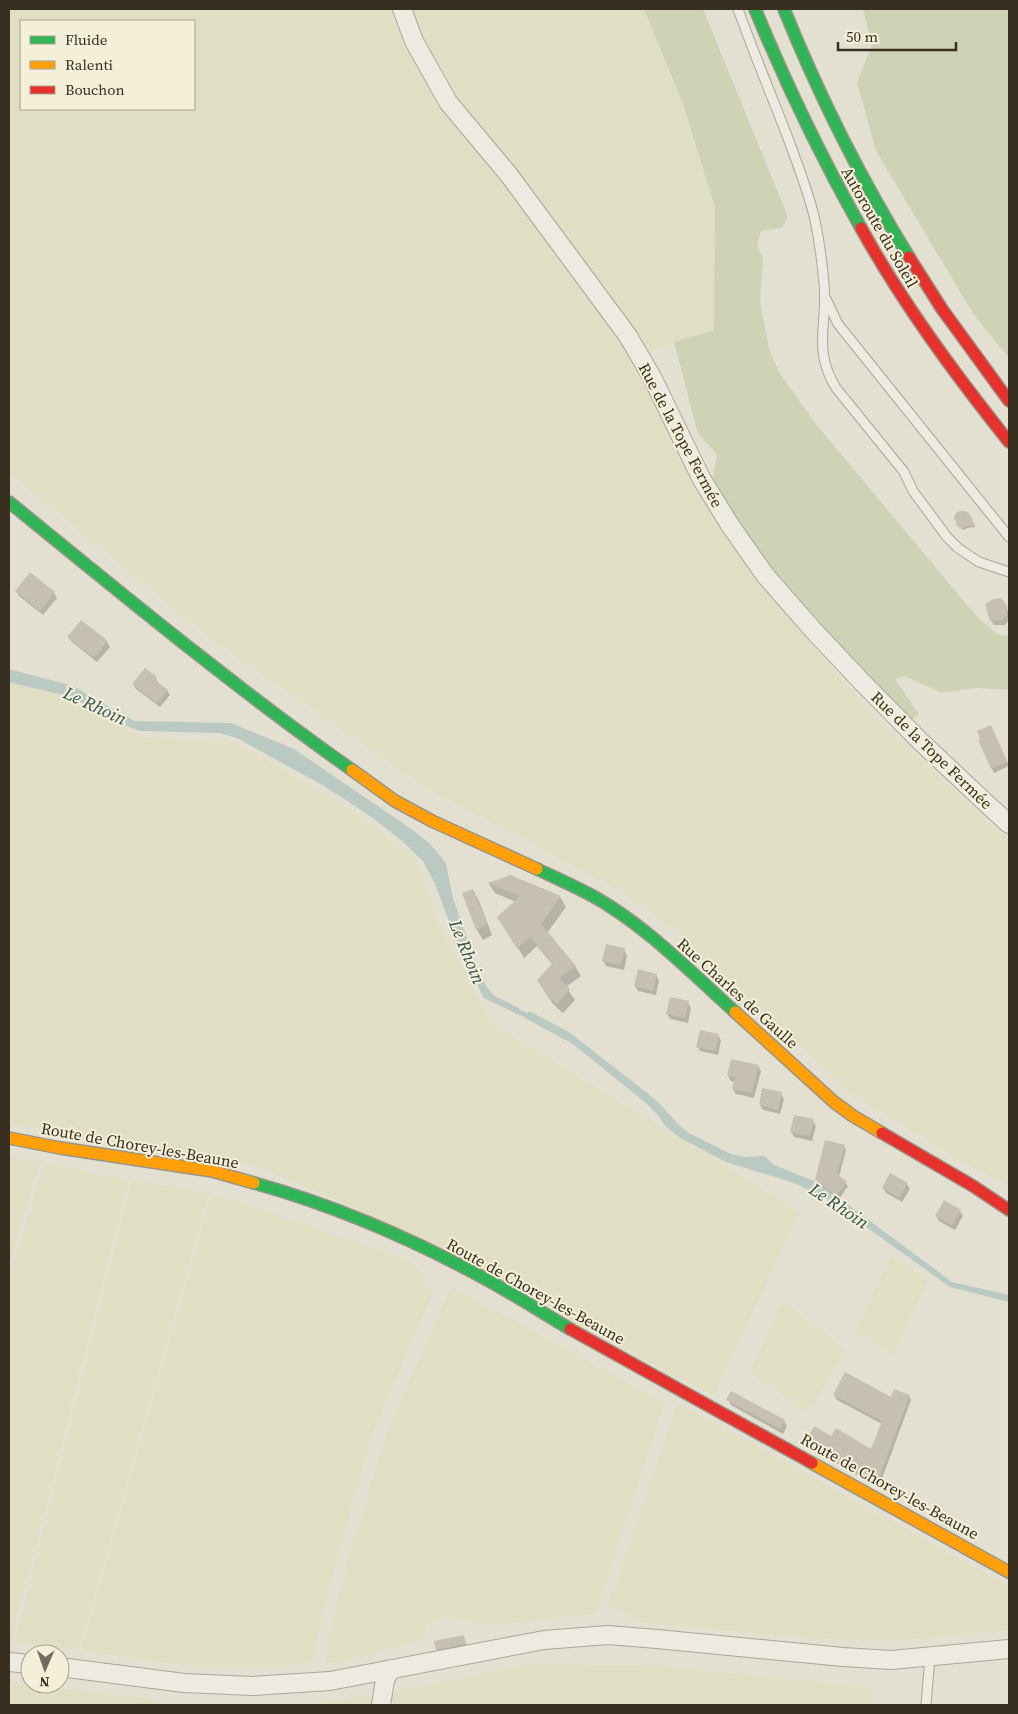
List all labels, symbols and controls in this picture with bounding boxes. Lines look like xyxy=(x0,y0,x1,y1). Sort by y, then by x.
legend xyxy=(20,20,195,110)
scale bar xyxy=(838,20,956,52)
text: 50 m xyxy=(846,26,878,47)
text: Fluide xyxy=(65,29,108,50)
text: Ralenti xyxy=(65,54,113,75)
text: Bouchon xyxy=(65,79,125,100)
street label: Autoroute du Soleil xyxy=(836,162,924,292)
street label: Rue de la Tope Fermée xyxy=(633,359,729,511)
water label: Le Rhoin xyxy=(59,680,131,731)
street label: Rue de la Tope Fermée xyxy=(866,686,998,814)
water label: Le Rhoin xyxy=(443,915,492,988)
street label: Rue Charles de Gaulle xyxy=(673,933,803,1053)
street label: Route de Chorey-les-Beaune xyxy=(39,1117,241,1173)
water label: Le Rhoin xyxy=(804,1176,874,1235)
street label: Route de Chorey-les-Beaune xyxy=(443,1233,629,1349)
street label: Route de Chorey-les-Beaune xyxy=(797,1428,983,1544)
north arrow xyxy=(20,1644,70,1694)
text: N xyxy=(39,1672,50,1692)

